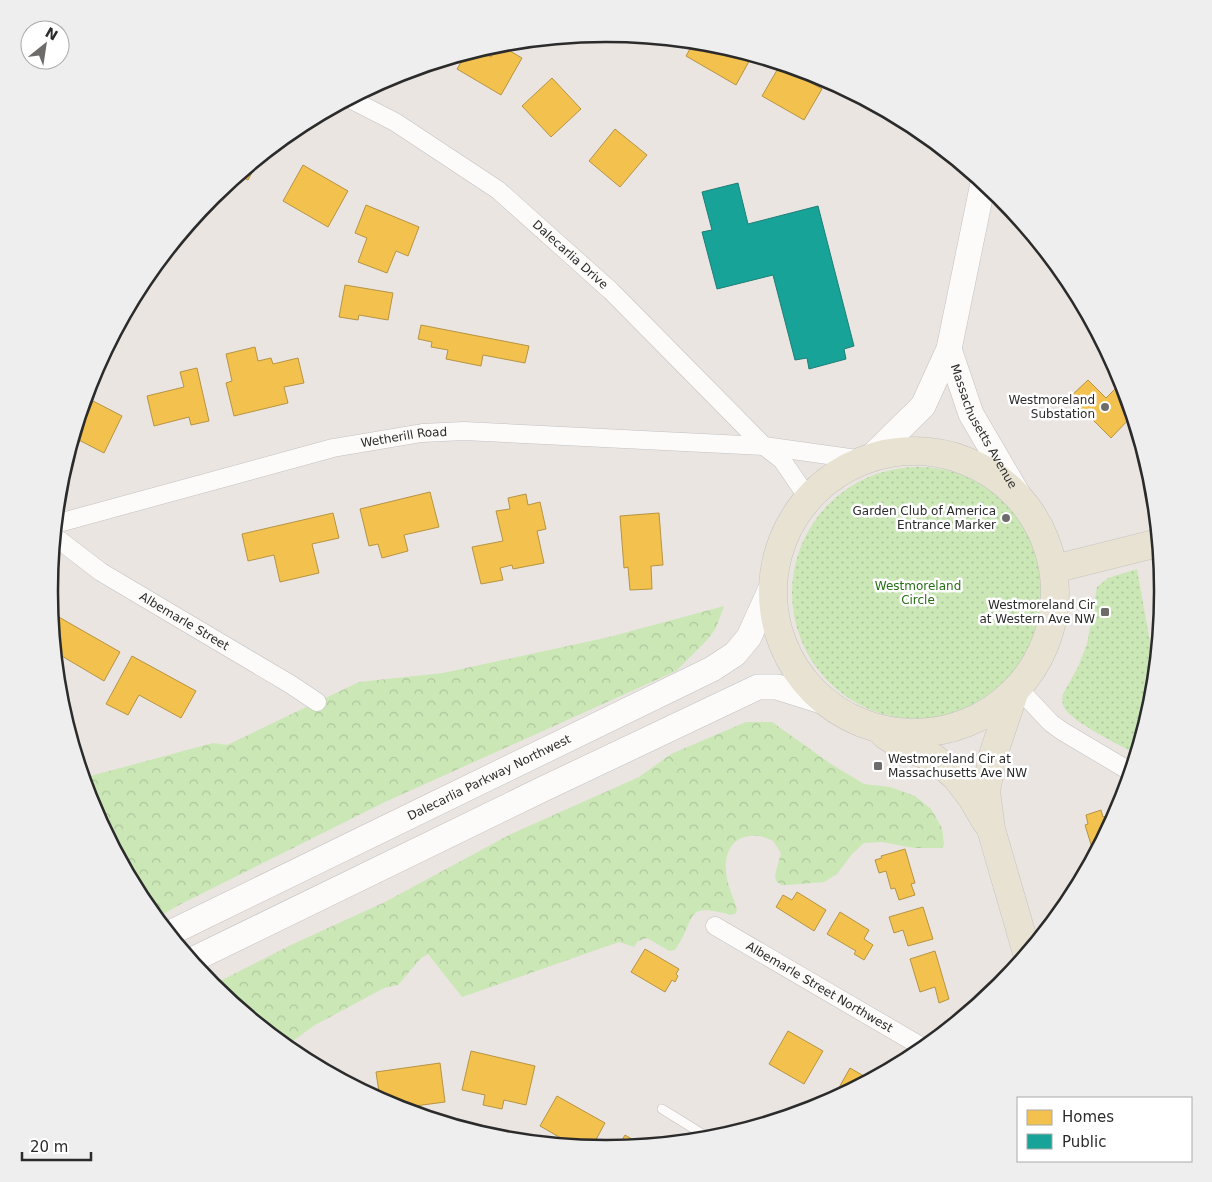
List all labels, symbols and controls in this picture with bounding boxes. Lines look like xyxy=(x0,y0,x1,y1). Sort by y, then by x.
north arrow xyxy=(20,20,70,70)
text: N xyxy=(42,24,61,44)
street label: Dalecarlia Drive xyxy=(530,217,611,292)
street label: Massachusetts Avenue xyxy=(948,362,1020,491)
place label: Westmoreland Substation xyxy=(1009,393,1095,421)
marker: Westmoreland Substation xyxy=(1099,401,1111,413)
street label: Wetherill Road xyxy=(360,425,447,450)
place label: Garden Club of America Entrance Marker xyxy=(853,504,996,532)
marker: Garden Club of America Entrance Marker xyxy=(1000,512,1012,524)
park label: Westmoreland Circle xyxy=(875,579,961,607)
street label: Albemarle Street xyxy=(137,589,232,653)
place label: Westmoreland Cir at Western Ave NW xyxy=(979,598,1095,626)
marker: Westmoreland Cir at Western Ave NW xyxy=(1099,606,1111,618)
street label: Dalecarlia Parkway Northwest xyxy=(405,732,573,823)
place label: Westmoreland Cir at Massachusetts Ave NW xyxy=(888,752,1027,780)
marker: Westmoreland Cir at Massachusetts Ave NW xyxy=(872,760,884,772)
street label: Albemarle Street Northwest xyxy=(744,939,896,1035)
legend xyxy=(1017,1097,1192,1162)
text: Homes xyxy=(1062,1108,1114,1126)
scale bar xyxy=(22,1130,91,1162)
text: Public xyxy=(1062,1133,1106,1151)
text: 20 m xyxy=(30,1138,68,1156)

